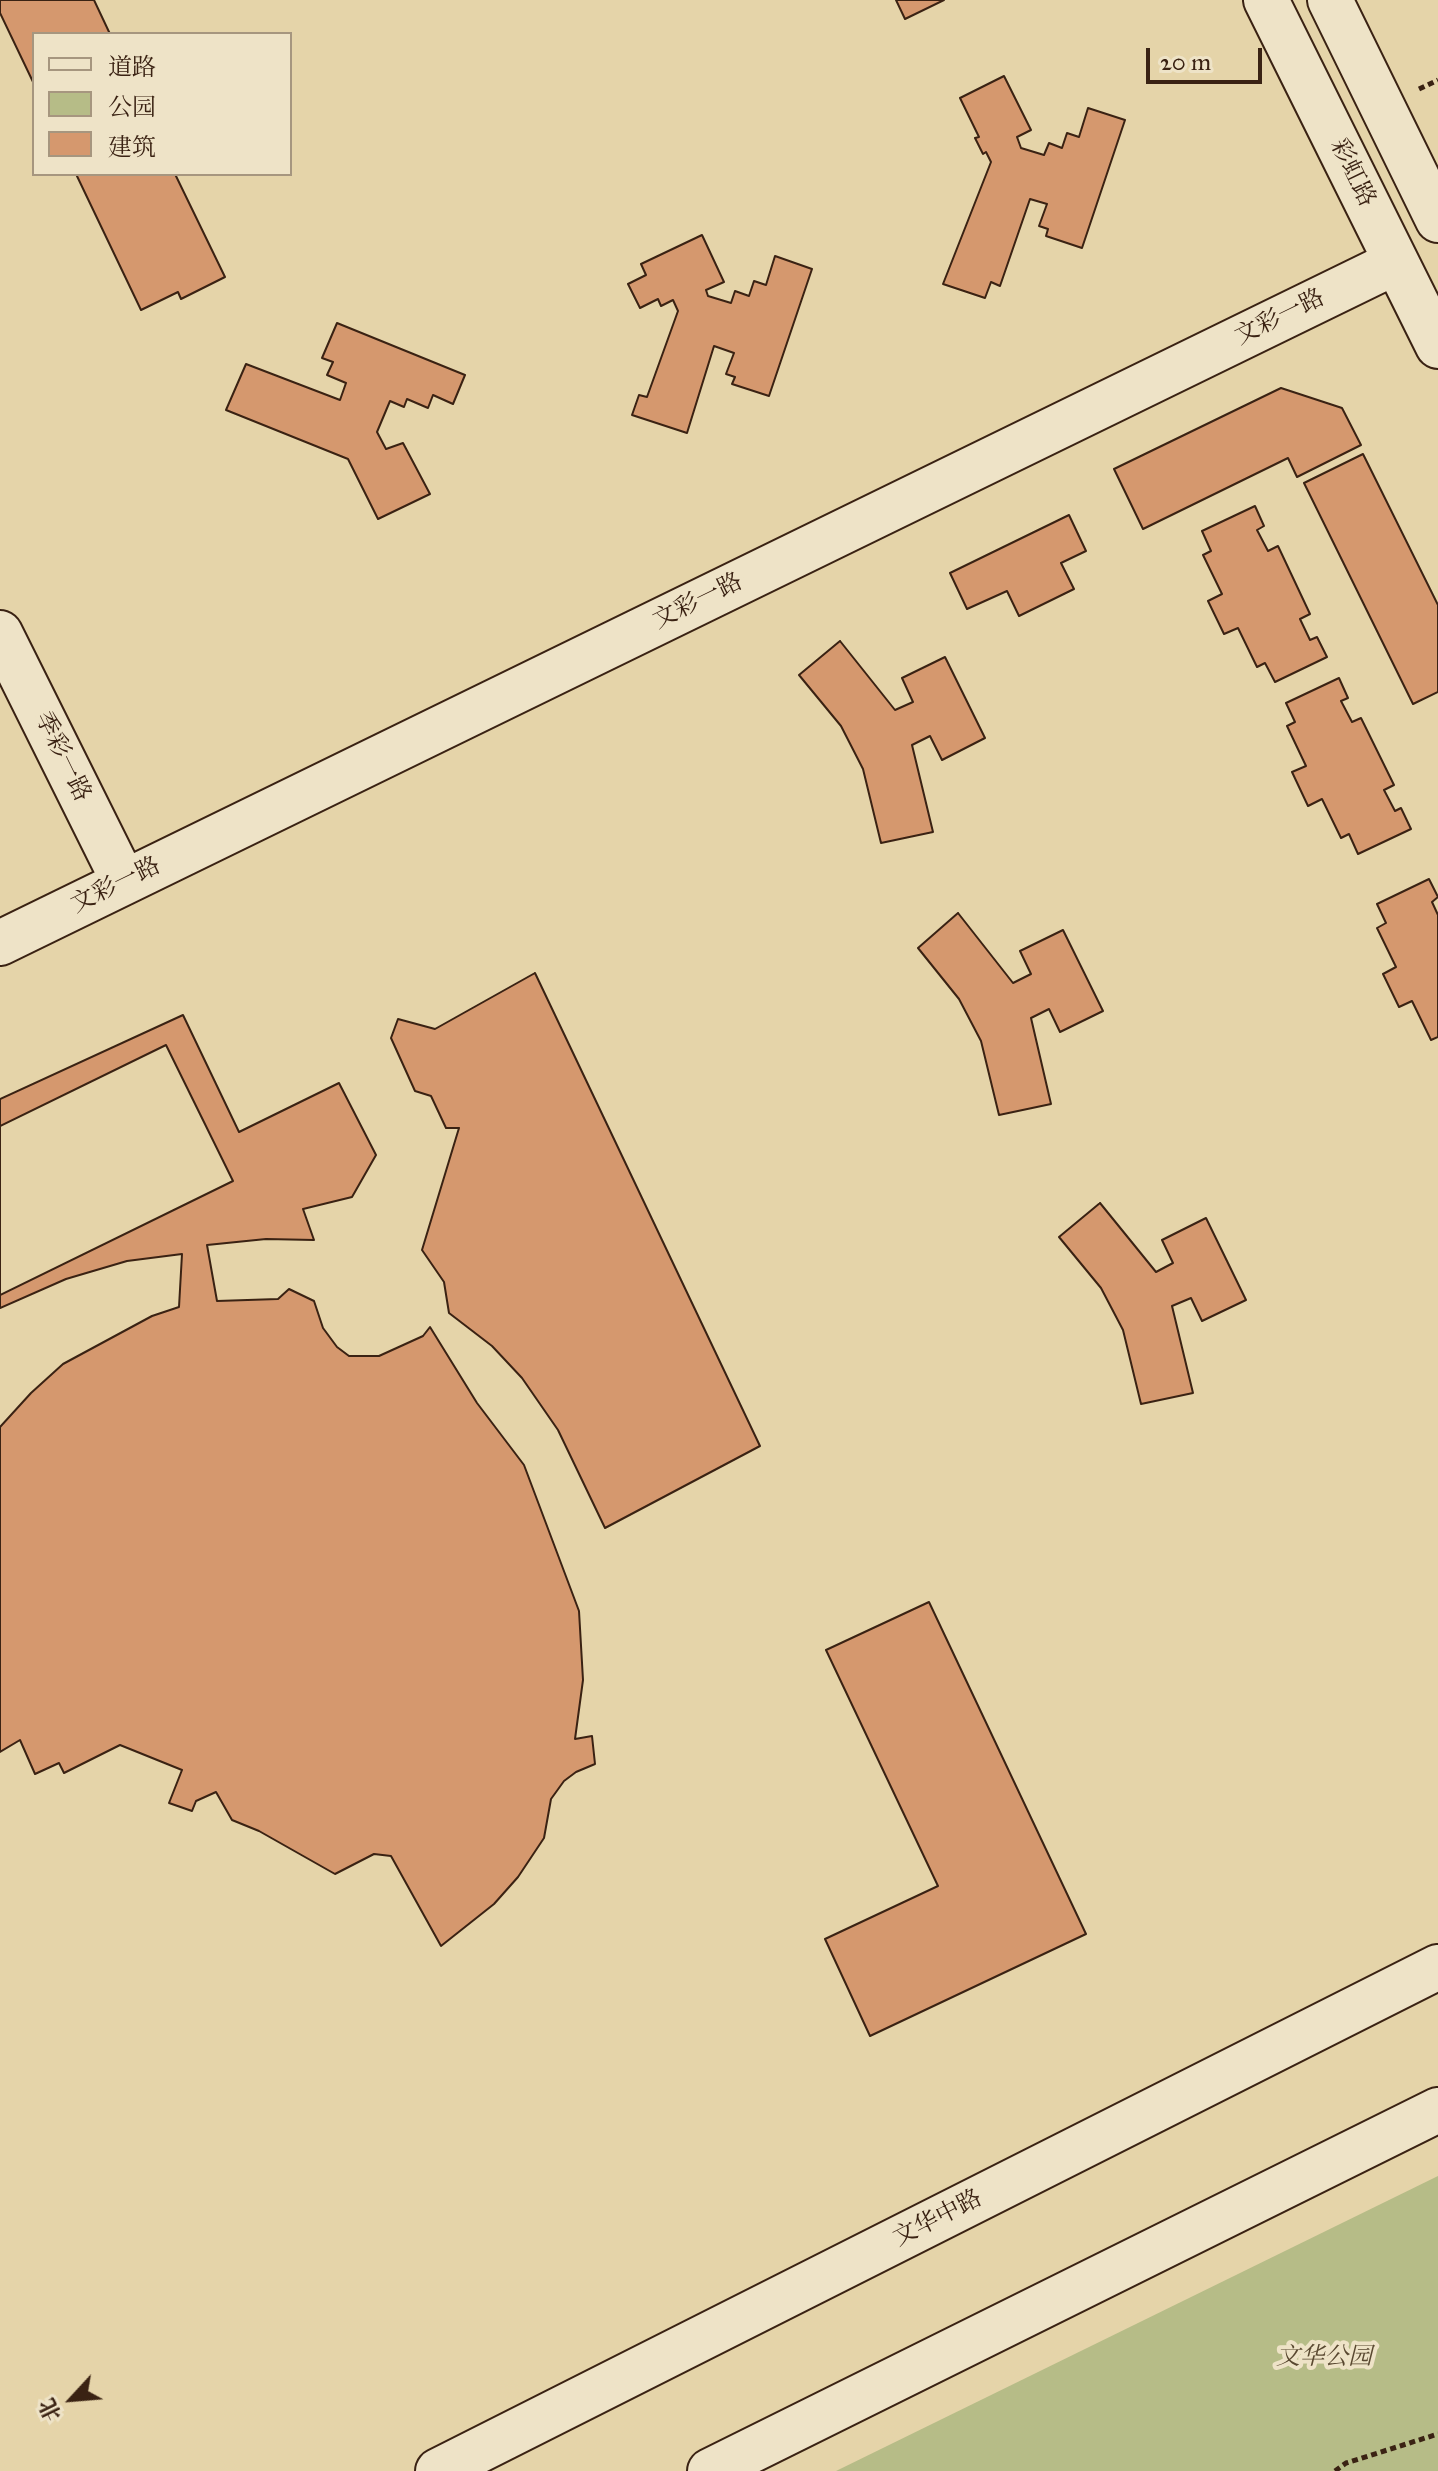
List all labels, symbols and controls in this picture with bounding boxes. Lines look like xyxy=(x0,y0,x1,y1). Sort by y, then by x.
legend xyxy=(32,32,292,176)
scale bar xyxy=(1150,32,1266,82)
text: 20 m xyxy=(1160,47,1211,77)
text: 道路 xyxy=(108,52,156,82)
text: 公园 xyxy=(108,92,156,122)
text: 建筑 xyxy=(108,132,156,162)
street label: 彩虹路 xyxy=(1323,134,1381,212)
street label: 文彩一路 xyxy=(1231,284,1329,352)
street label: 文彩一路 xyxy=(649,568,747,636)
street label: 季彩一路 xyxy=(28,708,96,806)
street label: 文彩一路 xyxy=(67,852,165,920)
street label: 文华中路 xyxy=(889,2184,987,2254)
park label: 文华公园 xyxy=(1276,2344,1372,2372)
north arrow xyxy=(32,2359,112,2439)
text: 北 xyxy=(33,2394,67,2426)

